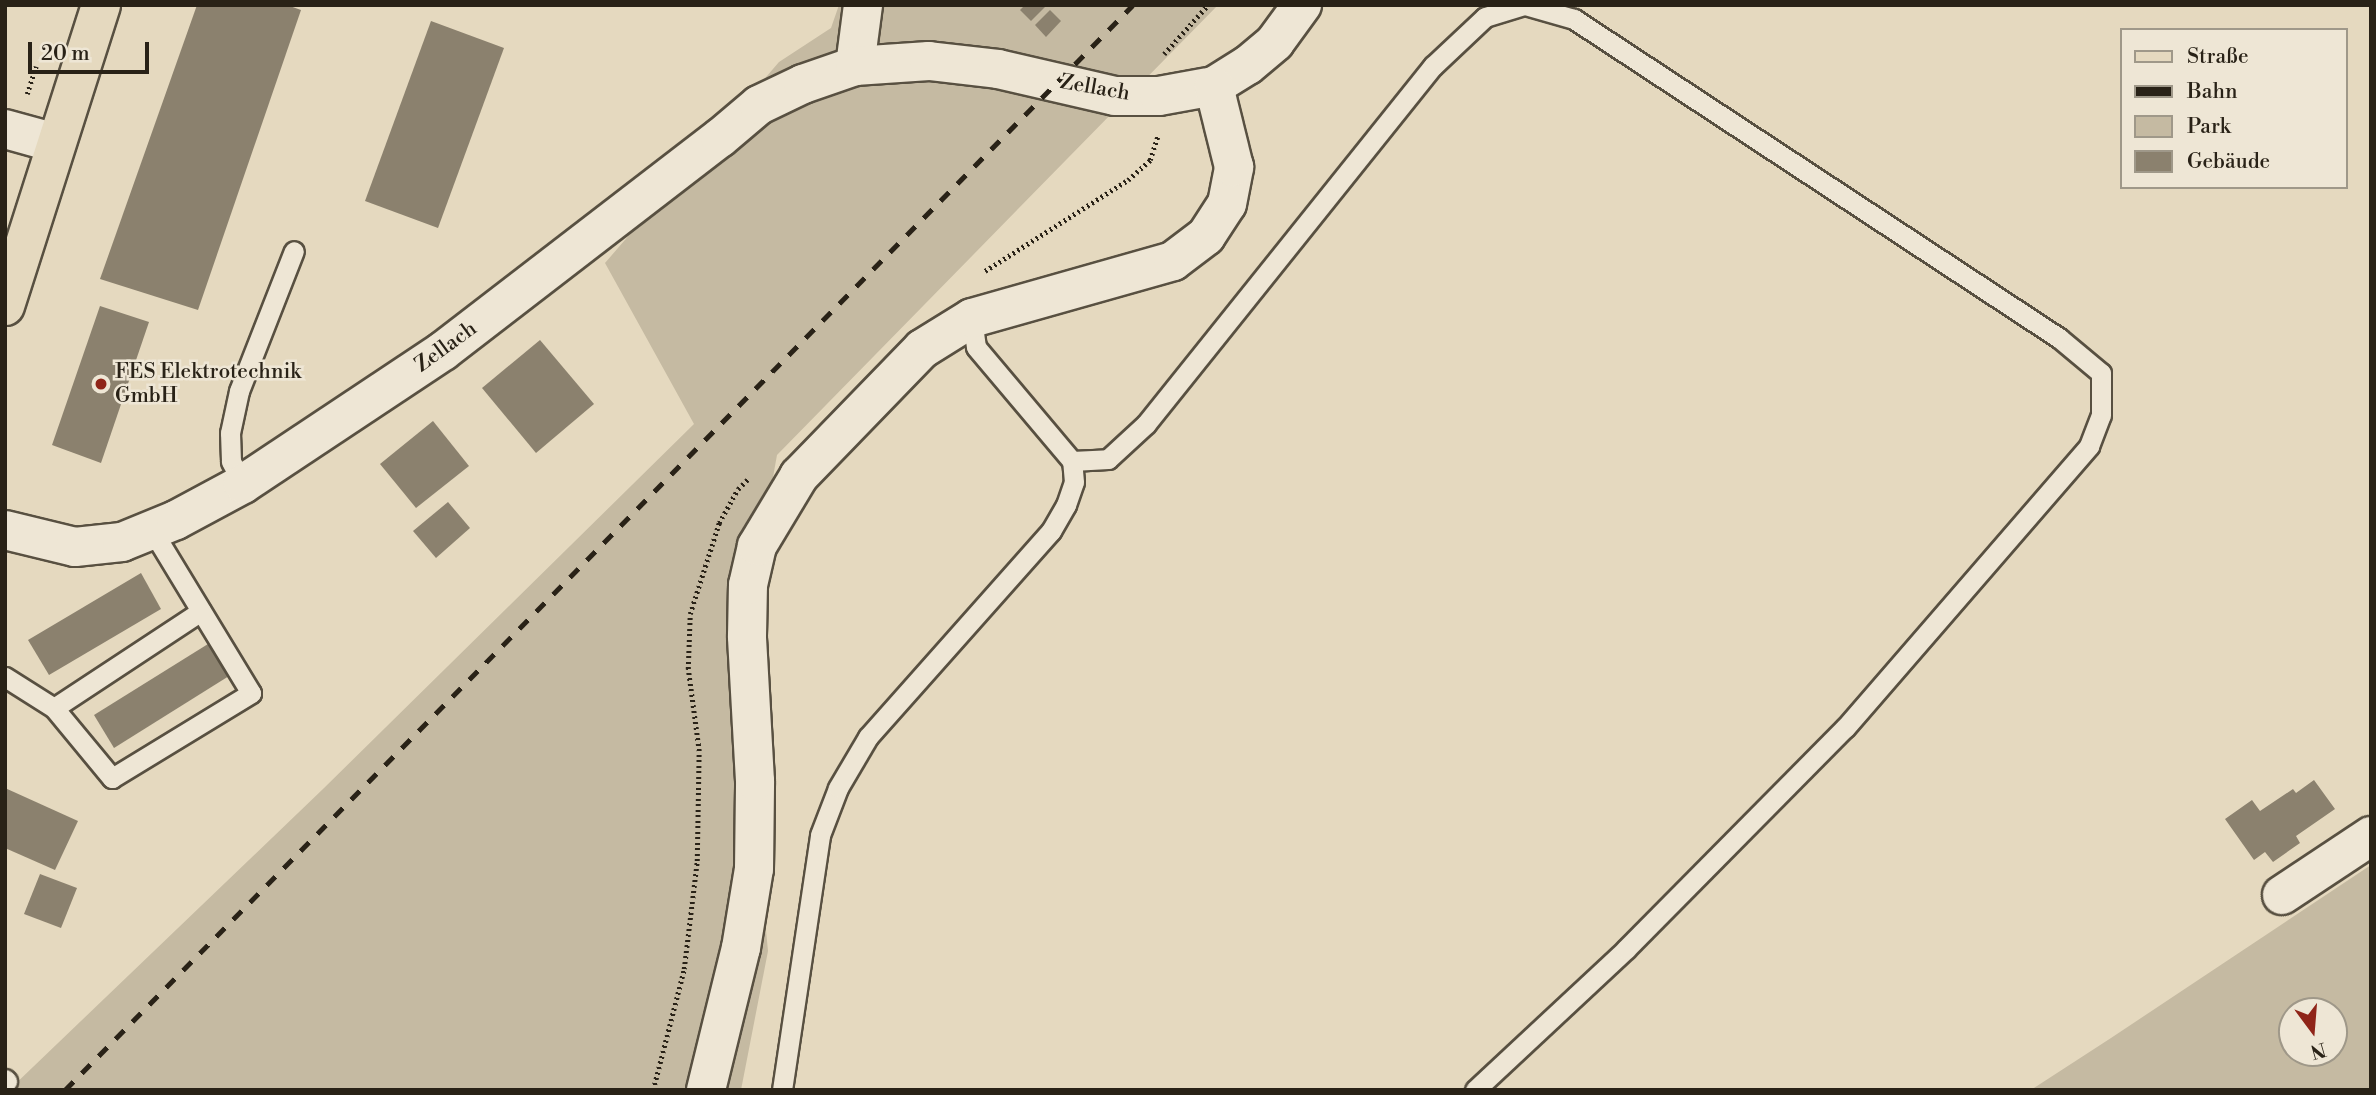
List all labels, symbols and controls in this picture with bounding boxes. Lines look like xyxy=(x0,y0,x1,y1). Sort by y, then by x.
scale bar xyxy=(32,28,152,72)
legend xyxy=(2120,28,2348,189)
text: 20 m xyxy=(41,41,90,67)
text: Straße xyxy=(2187,44,2249,70)
street label: Zellach xyxy=(1058,69,1132,107)
text: Bahn xyxy=(2187,79,2237,105)
text: Park xyxy=(2187,114,2231,140)
text: Gebäude xyxy=(2187,149,2270,175)
street label: Zellach xyxy=(410,316,482,378)
place label: FES Elektrotechnik GmbH xyxy=(115,359,301,409)
marker: FES Elektrotechnik GmbH xyxy=(93,376,109,392)
north arrow xyxy=(2278,997,2348,1067)
text: N xyxy=(2308,1037,2329,1064)

